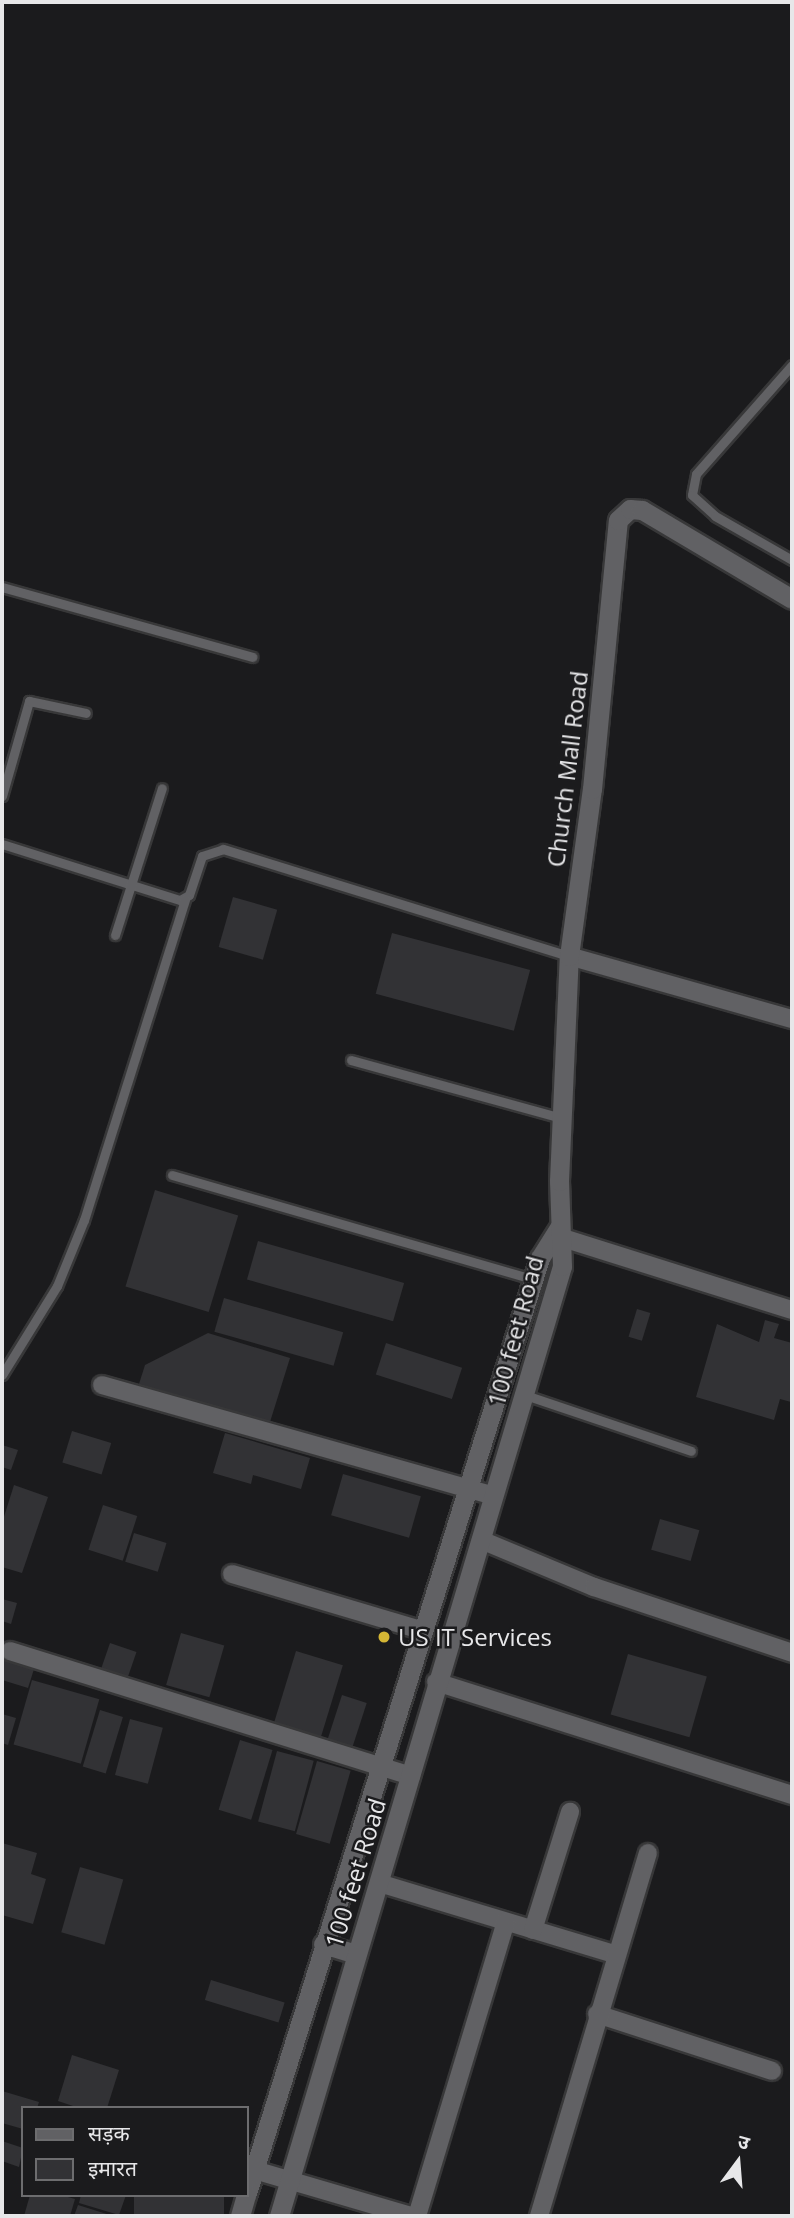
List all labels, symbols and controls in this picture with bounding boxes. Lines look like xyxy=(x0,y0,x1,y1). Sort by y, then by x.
street label: Church Mall Road xyxy=(541,669,593,869)
street label: 100 feet Road xyxy=(481,1253,549,1409)
place label: US IT Services xyxy=(398,1623,552,1651)
marker: US IT Services xyxy=(376,1629,392,1645)
street label: 100 feet Road xyxy=(319,1795,391,1951)
legend xyxy=(21,2106,248,2197)
text: सड़क xyxy=(88,2119,130,2147)
north arrow xyxy=(703,2127,773,2197)
text: उ xyxy=(735,2128,753,2156)
text: इमारत xyxy=(88,2154,137,2182)

